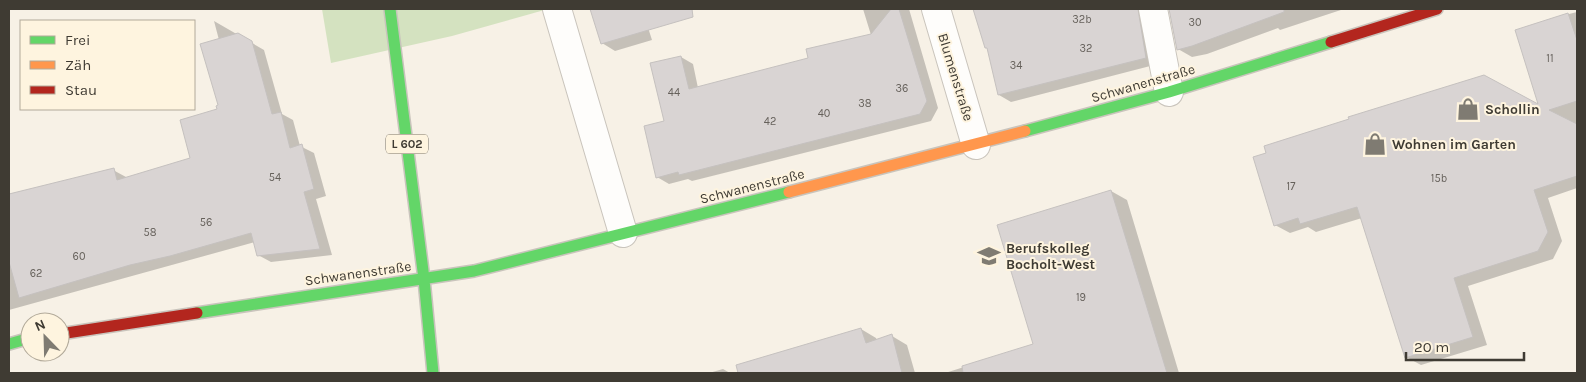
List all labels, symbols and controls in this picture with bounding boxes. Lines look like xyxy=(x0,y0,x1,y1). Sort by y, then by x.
house number: 32b xyxy=(1072,13,1092,26)
house number: 30 xyxy=(1188,16,1202,29)
legend xyxy=(20,20,195,110)
text: Frei xyxy=(65,31,90,49)
street label: Blumenstraße xyxy=(934,31,977,123)
house number: 32 xyxy=(1080,42,1092,55)
house number: 11 xyxy=(1546,52,1554,65)
text: Zäh xyxy=(65,56,91,74)
house number: 34 xyxy=(1010,59,1022,72)
street label: Schwanenstraße xyxy=(1089,61,1197,106)
text: Stau xyxy=(65,81,97,99)
house number: 36 xyxy=(896,82,908,95)
house number: 44 xyxy=(668,86,680,99)
shop icon: Schollin xyxy=(1455,96,1481,122)
house number: 38 xyxy=(858,97,872,110)
place label: Schollin xyxy=(1485,101,1540,118)
house number: 40 xyxy=(818,107,830,120)
house number: 42 xyxy=(764,115,776,128)
shop icon: Wohnen im Garten xyxy=(1362,131,1388,157)
road number: L 602 xyxy=(386,134,428,154)
place label: Wohnen im Garten xyxy=(1392,136,1516,153)
street label: Schwanenstraße xyxy=(698,165,806,208)
house number: 54 xyxy=(269,171,281,184)
house number: 15b xyxy=(1431,172,1447,185)
house number: 17 xyxy=(1287,180,1295,193)
house number: 56 xyxy=(200,216,212,229)
house number: 58 xyxy=(144,226,157,239)
place label: Berufskolleg Bocholt-West xyxy=(1006,240,1096,273)
school or university icon: Berufskolleg Bocholt-West xyxy=(976,243,1002,269)
house number: 60 xyxy=(73,250,85,263)
street label: Schwanenstraße xyxy=(304,258,412,289)
house number: 62 xyxy=(30,267,42,280)
house number: 19 xyxy=(1076,291,1086,304)
north arrow xyxy=(20,312,70,362)
text: N xyxy=(32,316,48,335)
scale bar xyxy=(1406,330,1524,362)
text: 20 m xyxy=(1414,338,1449,356)

